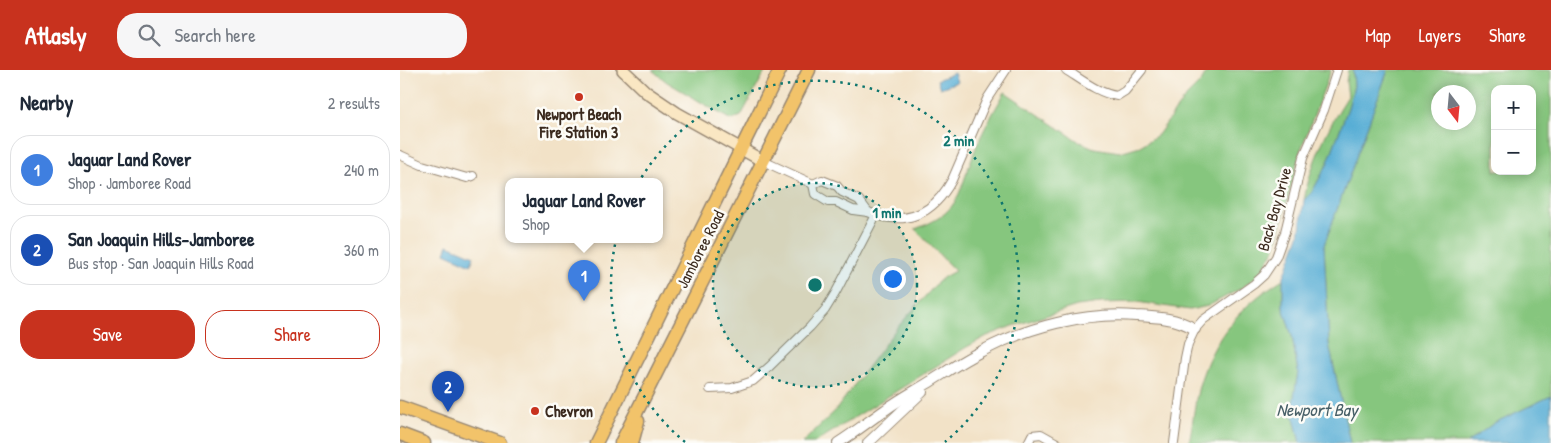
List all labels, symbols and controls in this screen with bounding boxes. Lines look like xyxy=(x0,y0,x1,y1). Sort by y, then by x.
search box xyxy=(117,13,467,58)
text: Atlasly xyxy=(25,19,87,51)
icon: search xyxy=(135,21,163,49)
text: Search here xyxy=(175,22,256,48)
text: Map xyxy=(1365,23,1391,48)
text: Layers xyxy=(1419,23,1461,48)
text: Share xyxy=(1489,23,1526,48)
north arrow xyxy=(1431,85,1476,130)
map controls xyxy=(1491,85,1536,175)
button: + xyxy=(1491,85,1536,130)
text: Nearby xyxy=(20,88,73,117)
marker: Newport Beach Fire Station 3 xyxy=(573,91,585,103)
text: 2 results xyxy=(328,92,380,114)
place label: Newport Beach Fire Station 3 xyxy=(537,103,622,143)
text: 2 min xyxy=(944,130,975,151)
button: − xyxy=(1491,130,1536,175)
text: Jaguar Land Rover xyxy=(68,146,191,172)
text: 1 xyxy=(34,159,40,181)
text: 240 m xyxy=(344,159,379,181)
street label: Back Bay Drive xyxy=(1252,164,1297,253)
text: Shop · Jamboree Road xyxy=(68,172,191,194)
popup xyxy=(505,178,663,243)
text: Jaguar Land Rover xyxy=(522,187,646,213)
text: 1 min xyxy=(872,202,902,223)
street label: Jamboree Road xyxy=(671,206,729,292)
text: Shop xyxy=(522,213,550,235)
text: San Joaquin Hills-Jamboree xyxy=(68,226,255,252)
text: 2 xyxy=(33,239,41,261)
text: 360 m xyxy=(344,239,379,261)
text: Bus stop · San Joaquin Hills Road xyxy=(68,252,253,274)
pin: 1 xyxy=(568,260,600,301)
your location xyxy=(880,266,906,292)
centre of rings xyxy=(806,276,824,294)
button: Save xyxy=(20,310,195,359)
button: Share xyxy=(205,310,380,359)
pin: 2 xyxy=(432,371,464,412)
water label: Newport Bay xyxy=(1276,397,1360,422)
place label: Chevron xyxy=(545,400,593,422)
marker: Chevron xyxy=(529,405,541,417)

